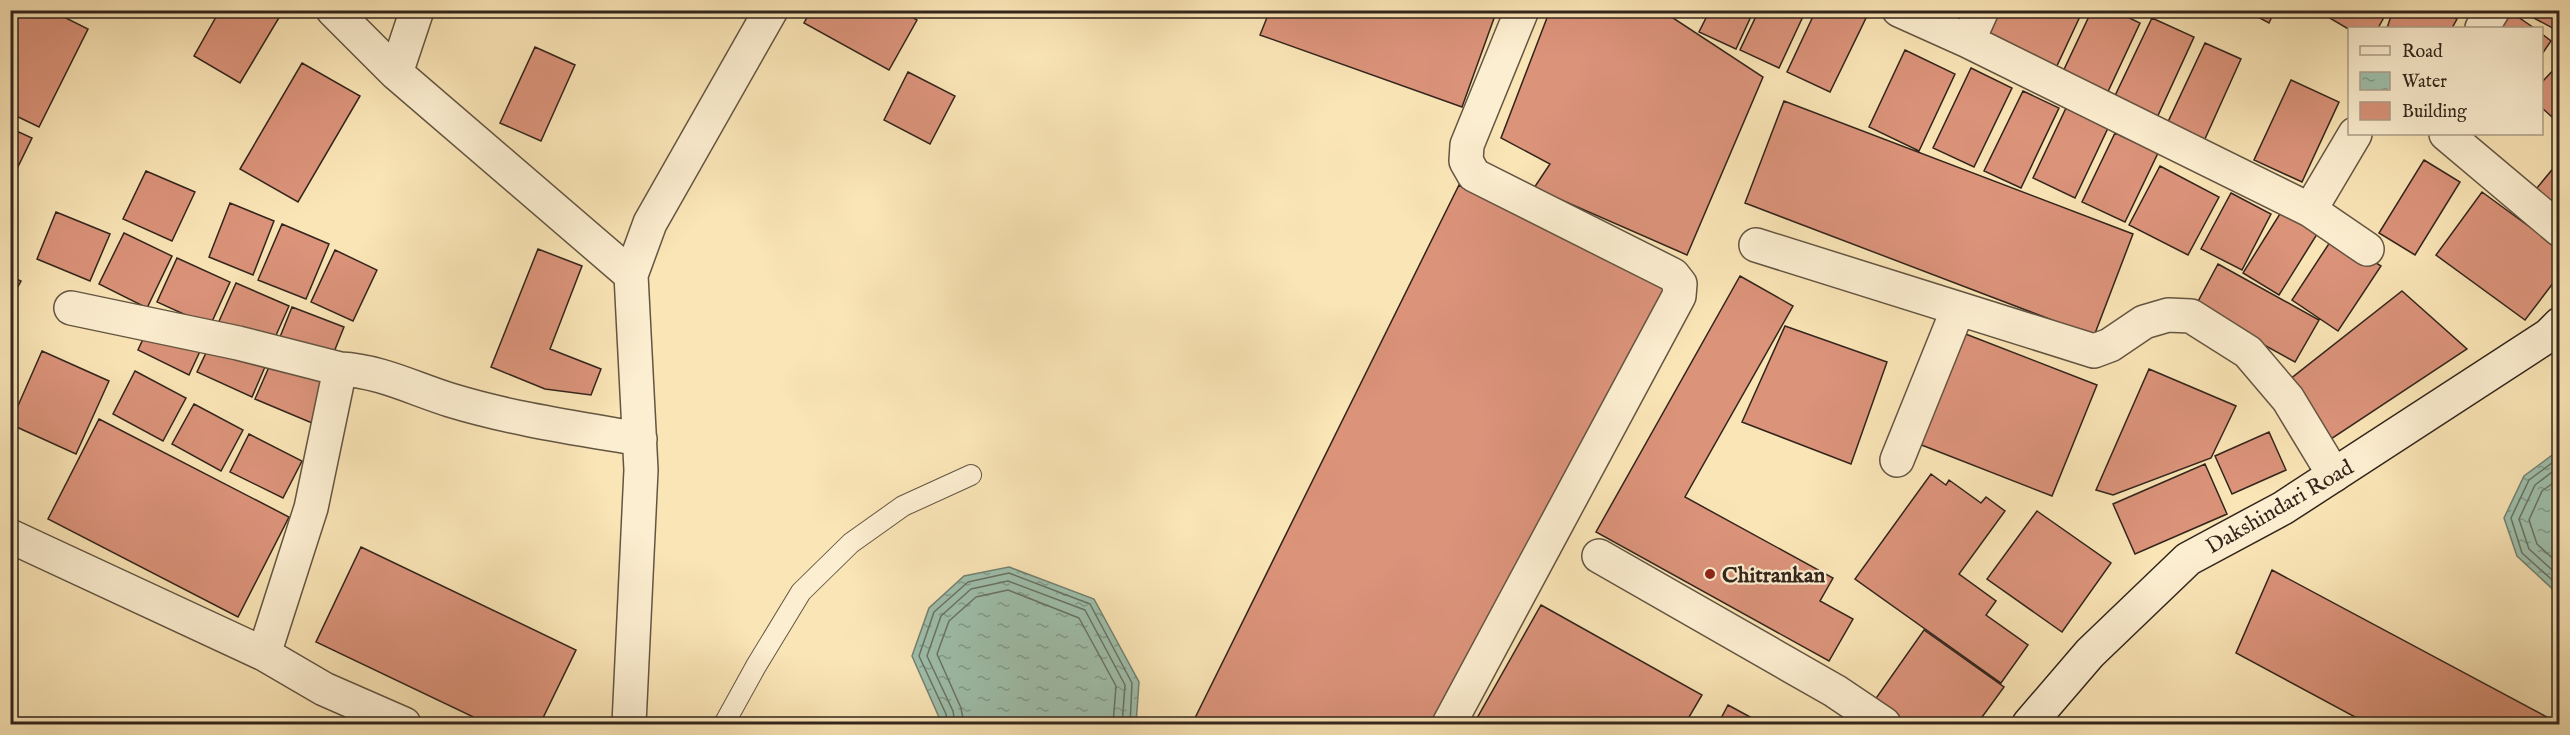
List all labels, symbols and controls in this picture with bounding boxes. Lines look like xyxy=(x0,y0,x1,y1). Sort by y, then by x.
legend xyxy=(2348,27,2543,135)
text: Road xyxy=(2402,41,2443,64)
text: Water xyxy=(2402,71,2447,94)
text: Building xyxy=(2402,101,2467,124)
street label: Dakshindari Road xyxy=(2201,454,2359,561)
place label: Chitrankan xyxy=(1722,562,1825,590)
marker: Chitrankan xyxy=(1703,567,1717,581)

